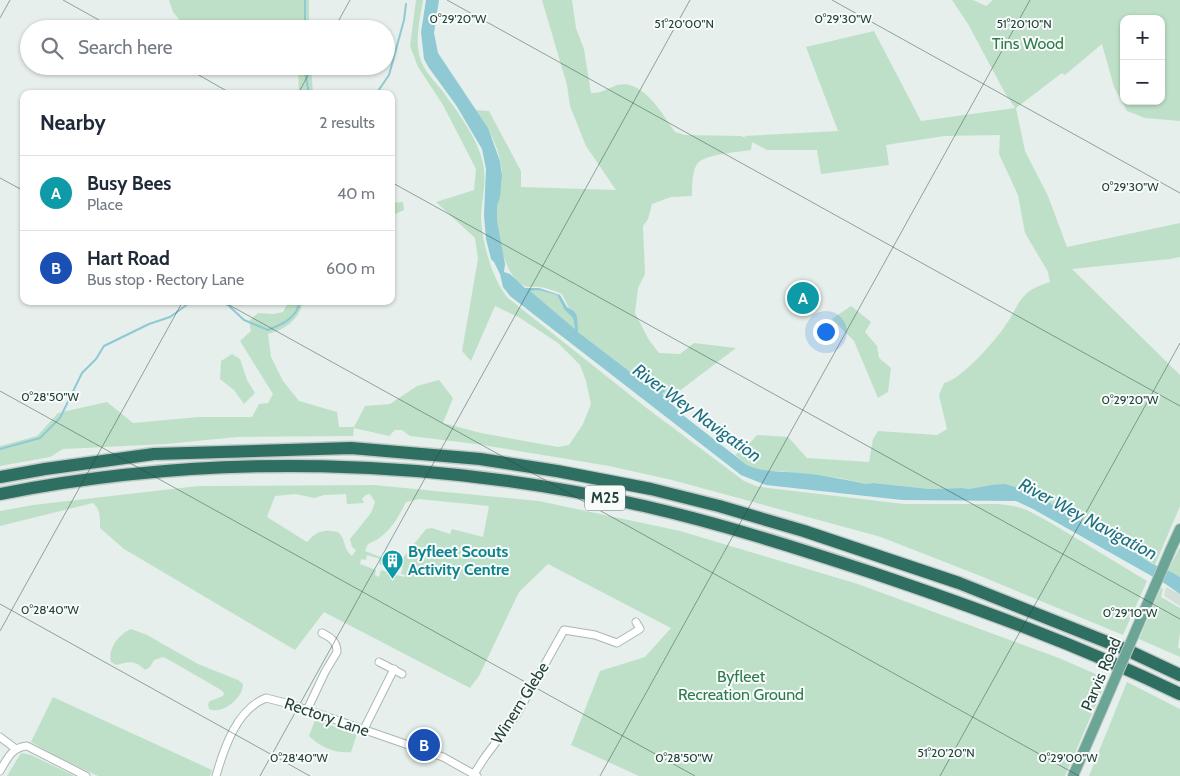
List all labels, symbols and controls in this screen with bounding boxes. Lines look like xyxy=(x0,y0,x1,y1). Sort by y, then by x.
text: 0°29'20"W xyxy=(430,11,487,26)
text: 0°29'30"W xyxy=(814,11,872,26)
map controls xyxy=(1120,15,1165,105)
button: + xyxy=(1120,15,1165,60)
text: 51°20'00"N xyxy=(654,16,714,31)
text: 51°20'10"N xyxy=(996,16,1052,31)
search box xyxy=(20,20,395,75)
icon: search xyxy=(38,34,66,62)
park label: Tins Wood xyxy=(992,34,1064,53)
text: Search here xyxy=(78,36,172,59)
button: − xyxy=(1120,60,1165,105)
text: Nearby xyxy=(40,110,106,135)
text: 2 results xyxy=(319,113,375,132)
text: Busy Bees xyxy=(87,172,171,195)
text: 0°29'30"W xyxy=(1101,179,1159,194)
text: A xyxy=(51,184,61,203)
text: 40 m xyxy=(337,184,375,203)
text: Place xyxy=(87,195,123,214)
text: Hart Road xyxy=(87,247,170,270)
text: B xyxy=(51,259,61,278)
text: 600 m xyxy=(326,259,375,278)
text: Bus stop · Rectory Lane xyxy=(87,270,244,289)
pin: A xyxy=(787,279,819,317)
your location xyxy=(813,319,839,345)
water label: River Wey Navigation xyxy=(629,359,765,467)
text: 0°28'50"W xyxy=(21,389,79,404)
text: 0°29'20"W xyxy=(1102,392,1159,407)
water label: River Wey Navigation xyxy=(1015,473,1161,565)
road number: M25 xyxy=(585,486,625,510)
place label: Byfleet Scouts Activity Centre xyxy=(408,542,509,579)
building icon: Byfleet Scouts Activity Centre xyxy=(380,548,404,579)
text: 0°28'40"W xyxy=(21,602,80,617)
text: 0°29'10"W xyxy=(1103,605,1158,620)
street label: Parvis Road xyxy=(1077,634,1125,714)
street label: Winern Glebe xyxy=(487,659,553,747)
park label: Byfleet Recreation Ground xyxy=(678,667,804,704)
street label: Rectory Lane xyxy=(282,694,372,740)
pin: B xyxy=(408,726,440,764)
text: 51°20'20"N xyxy=(917,745,975,760)
text: 0°28'40"W xyxy=(270,750,329,765)
text: 0°28'50"W xyxy=(655,750,713,765)
text: 0°29'00"W xyxy=(1038,750,1098,765)

